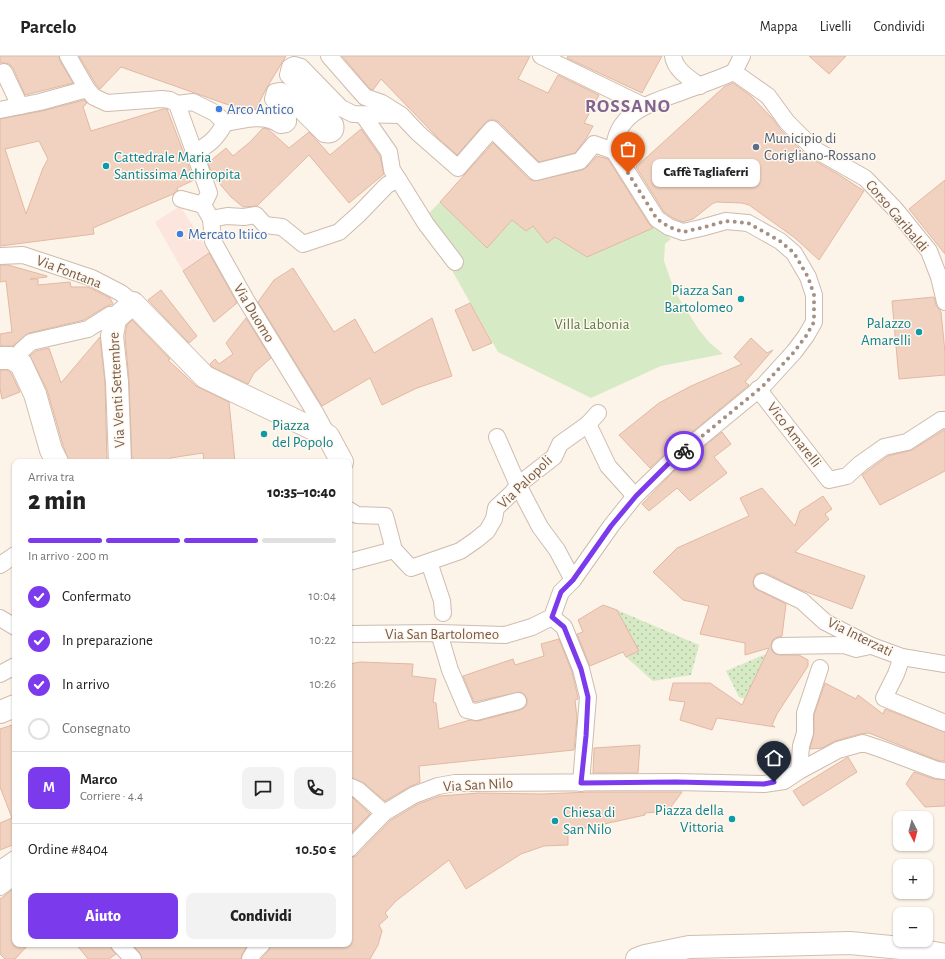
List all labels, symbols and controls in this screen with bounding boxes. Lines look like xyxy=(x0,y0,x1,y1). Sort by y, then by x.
text: Parcelo xyxy=(20,18,76,37)
text: Mappa xyxy=(760,20,798,34)
text: Livelli xyxy=(820,20,851,34)
text: Condividi xyxy=(873,20,925,34)
district label: ROSSANO xyxy=(585,97,671,116)
place label: Arco Antico xyxy=(227,102,294,117)
marker: Arco Antico xyxy=(214,104,224,114)
place label: Municipio di Corigliano-Rossano xyxy=(764,131,876,163)
pin xyxy=(611,132,645,173)
icon: bag xyxy=(617,138,639,160)
marker: Municipio di Corigliano-Rossano xyxy=(751,142,761,152)
place label: Cattedrale Maria Santissima Achiropita xyxy=(114,150,241,182)
callout: Caffè Tagliaferri xyxy=(652,159,760,187)
marker: Cattedrale Maria Santissima Achiropita xyxy=(101,161,111,171)
text: Caffè Tagliaferri xyxy=(663,166,749,179)
street label: Corso Garibaldi xyxy=(863,177,931,255)
place label: Mercato Itiico xyxy=(188,227,267,242)
marker: Mercato Itiico xyxy=(175,229,185,239)
street label: Via Fontana xyxy=(34,253,104,291)
street label: Via Duomo xyxy=(231,281,277,345)
place label: Piazza San Bartolomeo xyxy=(664,283,733,315)
marker: Piazza San Bartolomeo xyxy=(736,294,746,304)
place label: Palazzo Amarelli xyxy=(861,316,911,348)
park label: Villa Labonia xyxy=(554,317,630,332)
marker: Palazzo Amarelli xyxy=(914,327,924,337)
street label: Via Venti Settembre xyxy=(106,332,128,448)
street label: Vico Amarelli xyxy=(764,400,824,470)
place label: Piazza del Popolo xyxy=(272,418,333,450)
marker: Piazza del Popolo xyxy=(259,429,269,439)
courier xyxy=(664,431,704,471)
icon: bike xyxy=(673,440,695,462)
street label: Via Palopoli xyxy=(495,453,555,511)
text: Arriva tra xyxy=(28,471,75,484)
text: 10:35–10:40 xyxy=(267,485,336,500)
text: 2 min xyxy=(28,488,86,514)
text: In arrivo · 200 m xyxy=(28,550,109,563)
icon: check xyxy=(28,586,50,608)
text: Confermato xyxy=(62,589,131,604)
text: 10:04 xyxy=(309,590,336,603)
street label: Via Interzati xyxy=(825,615,895,659)
street label: Via San Bartolomeo xyxy=(385,627,499,642)
icon: check xyxy=(28,630,50,652)
text: In preparazione xyxy=(62,633,153,648)
text: 10:22 xyxy=(310,634,336,647)
icon: check xyxy=(28,674,50,696)
text: In arrivo xyxy=(62,677,110,692)
text: 10:26 xyxy=(310,678,336,691)
text: Consegnato xyxy=(62,721,131,736)
pin xyxy=(757,741,791,782)
icon: home xyxy=(763,747,785,769)
button: chat xyxy=(242,767,284,809)
button: phone xyxy=(294,767,336,809)
text: Marco xyxy=(80,772,117,787)
street label: Via San Nilo xyxy=(443,776,513,794)
text: M xyxy=(43,780,55,795)
text: Corriere · 4.4 xyxy=(80,790,143,803)
place label: Piazza della Vittoria xyxy=(655,803,724,835)
place label: Chiesa di San Nilo xyxy=(563,805,616,837)
north arrow xyxy=(893,811,933,851)
map controls xyxy=(893,811,933,947)
marker: Piazza della Vittoria xyxy=(727,814,737,824)
marker: Chiesa di San Nilo xyxy=(550,816,560,826)
text: Ordine #8404 xyxy=(28,842,108,857)
text: 10.50 € xyxy=(296,842,336,857)
button: + xyxy=(893,859,933,899)
button: Aiuto xyxy=(28,893,178,939)
button: Condividi xyxy=(186,893,336,939)
button: − xyxy=(893,907,933,947)

